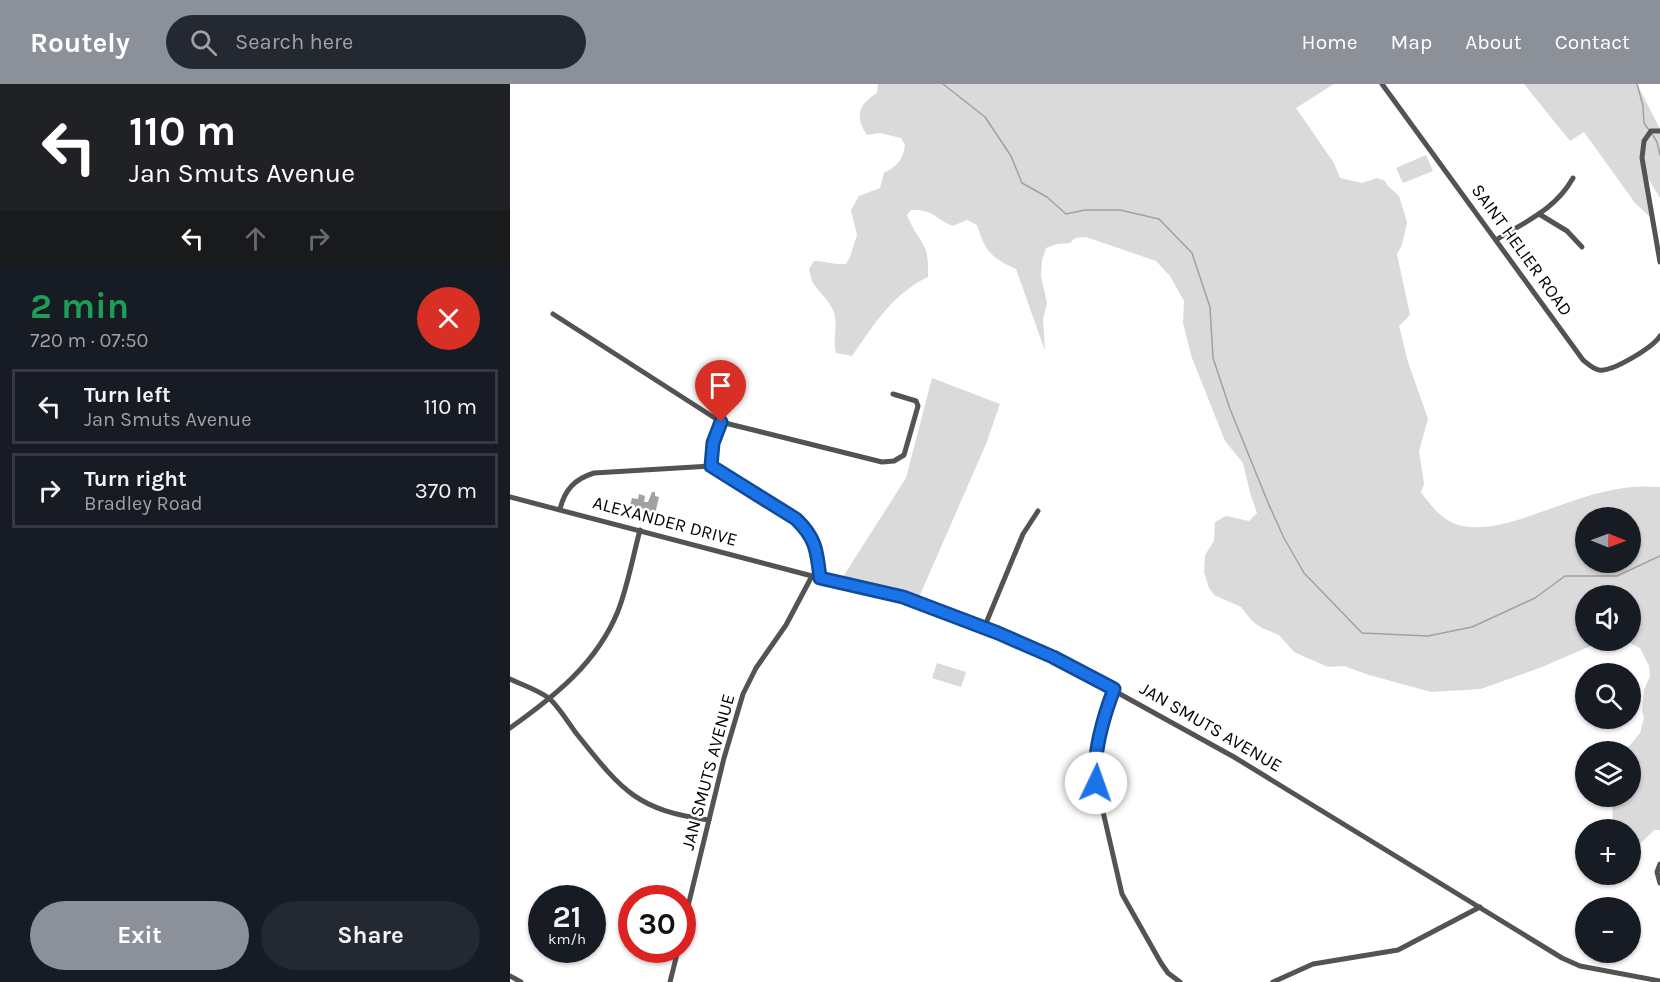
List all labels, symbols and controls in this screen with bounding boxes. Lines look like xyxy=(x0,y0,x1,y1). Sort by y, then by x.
search box xyxy=(166,15,586,69)
text: Routely xyxy=(30,26,130,59)
icon: search xyxy=(187,26,220,59)
text: Search here xyxy=(235,29,353,55)
text: Home xyxy=(1302,30,1358,54)
text: Map xyxy=(1391,30,1432,54)
text: About xyxy=(1465,30,1522,54)
text: Contact xyxy=(1555,30,1630,54)
text: 110 m xyxy=(129,106,236,156)
icon: left xyxy=(30,108,108,186)
text: Jan Smuts Avenue xyxy=(129,157,355,189)
street label: SAINT HELIER ROAD xyxy=(1467,180,1577,320)
icon: left xyxy=(176,222,209,255)
icon: ahead xyxy=(239,222,272,255)
icon: right xyxy=(302,222,335,255)
text: 2 min xyxy=(30,285,129,327)
button: close xyxy=(417,287,480,350)
text: 720 m · 07:50 xyxy=(30,329,148,352)
pin xyxy=(695,360,746,422)
icon: arrive xyxy=(704,369,737,402)
text: Turn left xyxy=(84,382,171,408)
icon: left xyxy=(33,390,66,423)
text: 110 m xyxy=(424,394,477,420)
text: Jan Smuts Avenue xyxy=(84,408,251,431)
text: Turn right xyxy=(84,466,187,492)
icon: right xyxy=(33,474,66,507)
text: 370 m xyxy=(415,478,477,504)
street label: ALEXANDER DRIVE xyxy=(590,491,740,551)
text: Bradley Road xyxy=(84,492,203,515)
north arrow xyxy=(1575,507,1641,573)
map controls xyxy=(1575,507,1641,963)
button: sound xyxy=(1575,585,1641,651)
button: search xyxy=(1575,663,1641,729)
street label: JAN SMUTS AVENUE xyxy=(1136,677,1286,777)
street label: JAN SMUTS AVENUE xyxy=(677,692,739,852)
button: layers xyxy=(1575,741,1641,807)
position arrow xyxy=(1064,751,1128,815)
button: + xyxy=(1575,819,1641,885)
speed limit sign: 30 xyxy=(618,885,696,963)
button: − xyxy=(1575,897,1641,963)
text: 21 xyxy=(553,899,581,935)
button: Exit xyxy=(30,901,249,970)
button: Share xyxy=(261,901,480,970)
text: km/h xyxy=(548,930,586,948)

